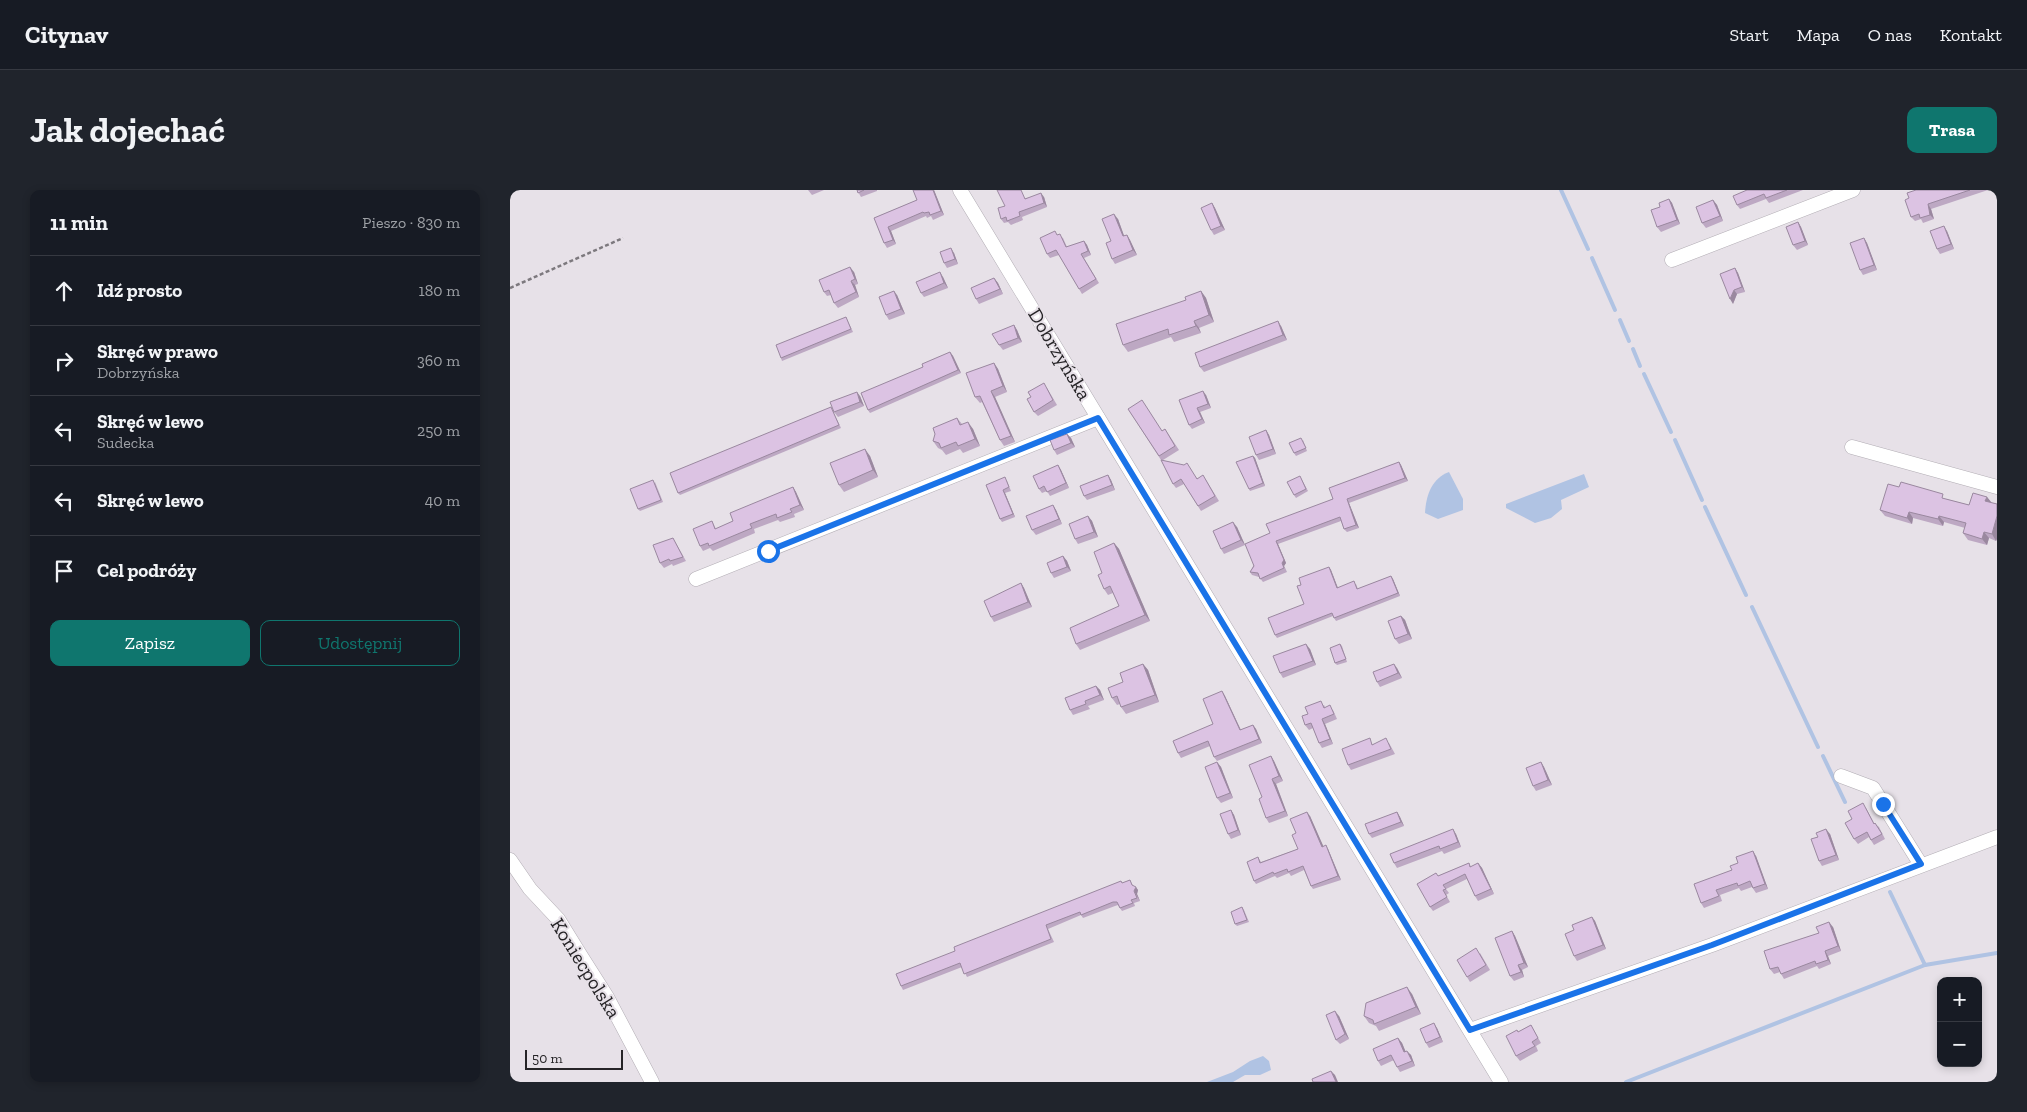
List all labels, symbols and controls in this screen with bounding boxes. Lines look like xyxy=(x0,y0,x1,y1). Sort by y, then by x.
text: Citynav xyxy=(25,20,108,49)
text: Start xyxy=(1730,24,1769,46)
text: Mapa xyxy=(1797,24,1840,46)
text: O nas xyxy=(1868,24,1912,46)
text: Kontakt xyxy=(1940,24,2002,46)
button: Trasa xyxy=(1907,107,1997,153)
text: Jak dojechać xyxy=(30,109,225,151)
text: 11 min xyxy=(50,210,108,235)
text: Pieszo · 830 m xyxy=(362,213,460,232)
icon: ahead xyxy=(50,277,78,305)
text: Idź prosto xyxy=(97,279,182,302)
text: 180 m xyxy=(419,281,460,300)
street label: Dobrzyńska xyxy=(1023,304,1097,405)
text: Skręć w prawo xyxy=(97,340,218,363)
icon: right xyxy=(50,347,78,375)
text: 360 m xyxy=(417,351,460,370)
text: Dobrzyńska xyxy=(97,363,180,382)
text: Skręć w lewo xyxy=(97,410,204,433)
icon: left xyxy=(50,417,78,445)
text: 250 m xyxy=(417,421,460,440)
text: Sudecka xyxy=(97,433,154,452)
icon: left xyxy=(50,487,78,515)
text: Skręć w lewo xyxy=(97,489,204,512)
text: 40 m xyxy=(425,491,460,510)
route start xyxy=(757,540,780,563)
icon: arrive xyxy=(50,557,78,585)
text: Cel podróży xyxy=(97,559,196,582)
button: Zapisz xyxy=(50,620,250,666)
button: Udostępnij xyxy=(260,620,460,666)
route end xyxy=(1872,793,1895,816)
street label: Koniecpolska xyxy=(546,913,627,1023)
map controls xyxy=(1937,977,1982,1067)
button: + xyxy=(1937,977,1982,1022)
button: − xyxy=(1937,1022,1982,1067)
scale bar xyxy=(525,1047,622,1070)
text: 50 m xyxy=(532,1050,563,1067)

